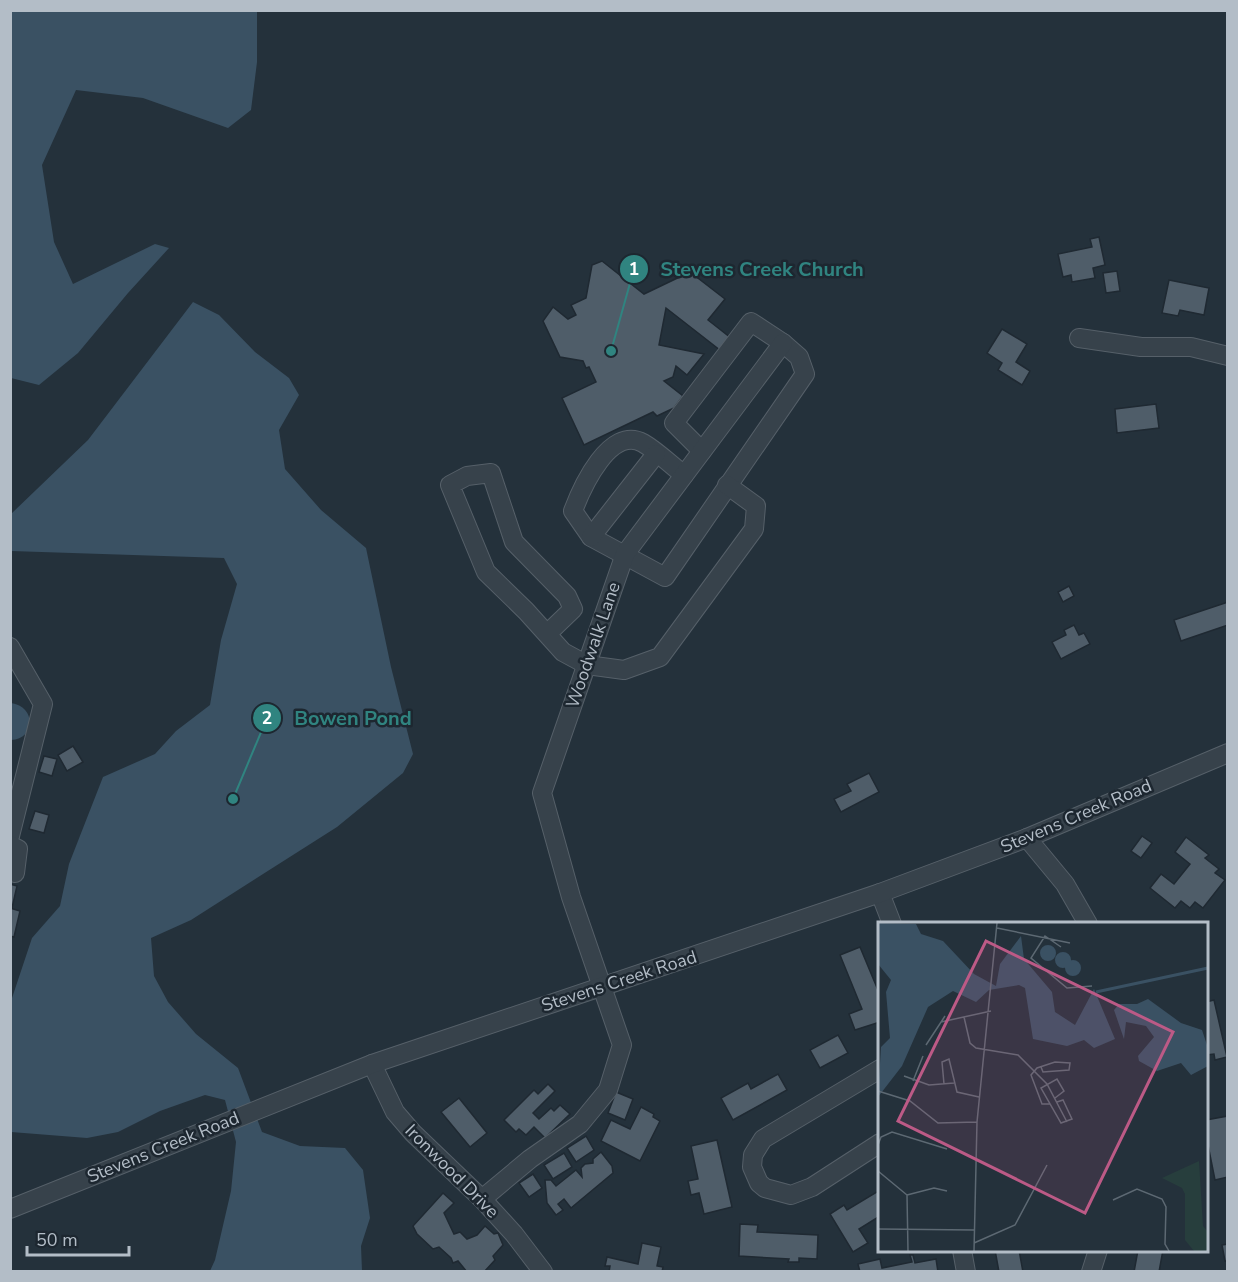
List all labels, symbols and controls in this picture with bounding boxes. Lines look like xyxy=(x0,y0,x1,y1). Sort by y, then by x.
callout: Stevens Creek Church xyxy=(619,250,876,288)
text: Stevens Creek Church xyxy=(660,256,864,283)
text: 1 xyxy=(629,257,639,281)
street label: Woodwalk Lane xyxy=(560,579,626,711)
callout: Bowen Pond xyxy=(252,699,424,737)
text: Bowen Pond xyxy=(294,705,412,732)
text: 2 xyxy=(262,706,272,730)
street label: Stevens Creek Road xyxy=(997,773,1155,859)
inset map xyxy=(878,922,1208,1252)
street label: Stevens Creek Road xyxy=(538,945,700,1017)
street label: Stevens Creek Road xyxy=(83,1106,243,1188)
street label: Ironwood Drive xyxy=(400,1119,504,1223)
scale bar xyxy=(27,1219,129,1257)
text: 50 m xyxy=(36,1228,78,1252)

